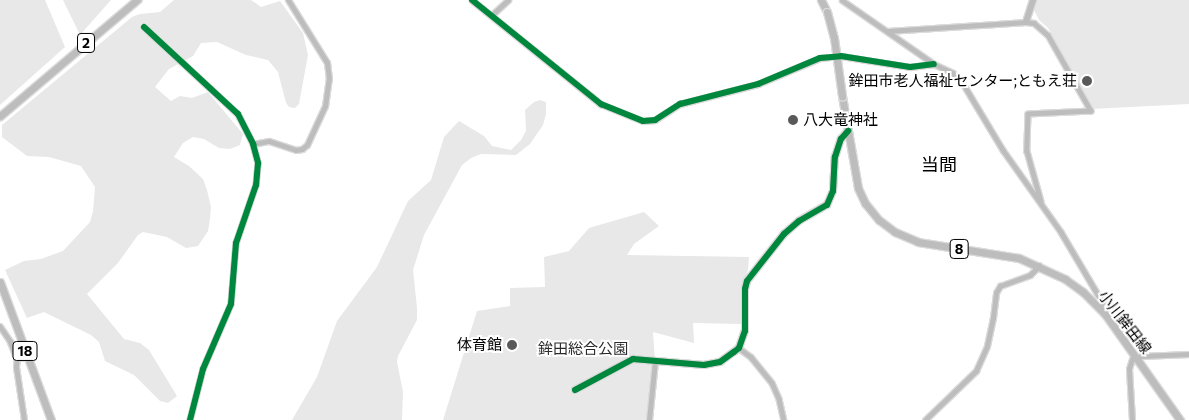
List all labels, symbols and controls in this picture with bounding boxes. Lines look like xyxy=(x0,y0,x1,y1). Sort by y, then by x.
road number: 2 xyxy=(76,32,96,54)
place label: 鉾田市老人福祉センター;ともえ荘 xyxy=(848,72,1077,90)
marker: 鉾田市老人福祉センター;ともえ荘 xyxy=(1081,75,1093,87)
place label: 八大竜神社 xyxy=(803,111,878,129)
marker: 八大竜神社 xyxy=(787,114,799,126)
district label: 当間 xyxy=(921,153,957,175)
road number: 8 xyxy=(949,238,969,260)
street label: 小川鉾田線 xyxy=(1095,287,1155,357)
place label: 体育館 xyxy=(457,336,502,354)
marker: 体育館 xyxy=(506,339,518,351)
road number: 18 xyxy=(12,340,38,362)
park label: 鉾田総合公園 xyxy=(538,340,628,358)

